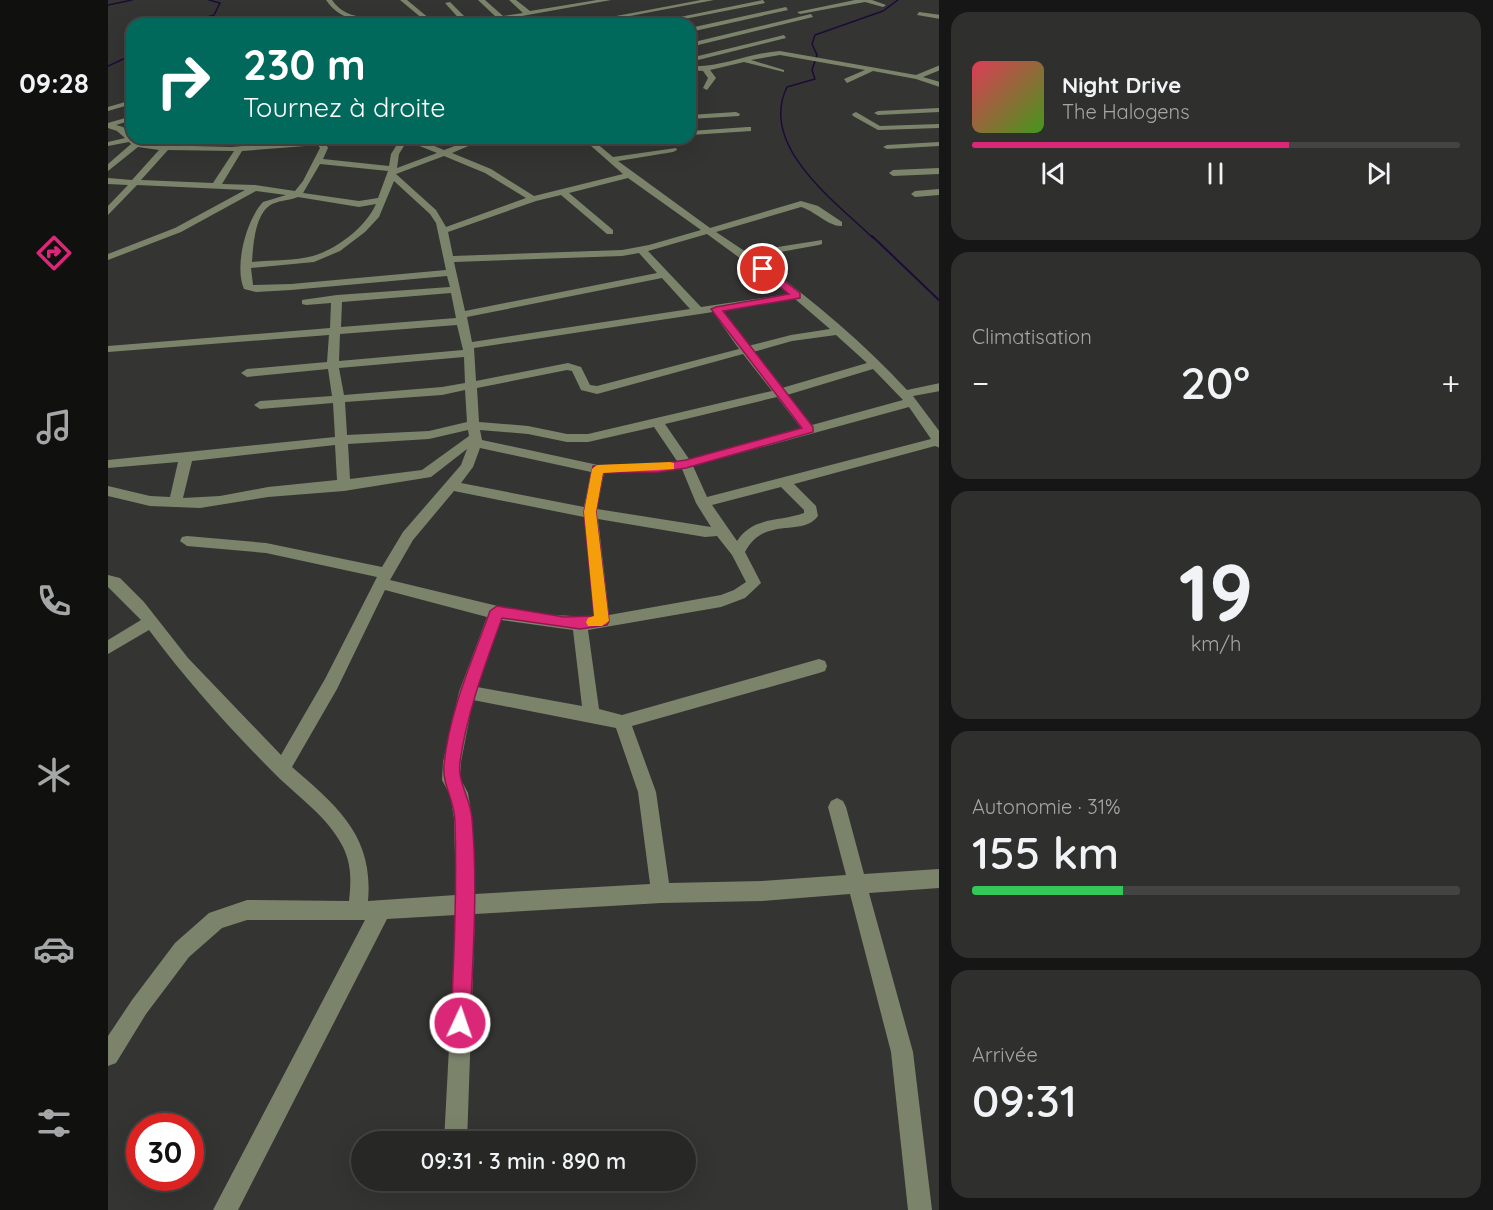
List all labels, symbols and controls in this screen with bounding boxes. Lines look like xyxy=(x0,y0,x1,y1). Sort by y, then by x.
text: 230 m xyxy=(243,38,366,91)
icon: right xyxy=(144,42,222,120)
text: 09:28 xyxy=(19,66,89,100)
text: Night Drive xyxy=(1062,71,1181,99)
text: Tournez à droite xyxy=(243,90,446,124)
text: The Halogens xyxy=(1062,99,1190,124)
icon: previous xyxy=(1037,157,1070,190)
icon: pause xyxy=(1199,157,1232,190)
icon: next xyxy=(1362,157,1395,190)
icon: directions xyxy=(33,232,75,274)
pin xyxy=(737,243,788,294)
icon: arrive xyxy=(746,252,779,285)
text: Climatisation xyxy=(972,324,1092,349)
text: 20° xyxy=(1181,354,1250,410)
text: − xyxy=(972,362,989,403)
text: + xyxy=(1441,362,1460,403)
icon: music xyxy=(33,406,75,448)
text: 19 xyxy=(1179,543,1253,641)
icon: phone xyxy=(33,580,75,622)
text: km/h xyxy=(1191,631,1241,656)
icon: climate xyxy=(33,754,75,796)
text: Autonomie · 31% xyxy=(972,794,1121,819)
text: 155 km xyxy=(972,824,1119,880)
icon: car xyxy=(33,928,75,970)
position arrow xyxy=(428,991,492,1055)
text: Arrivée xyxy=(972,1042,1038,1067)
text: 09:31 xyxy=(972,1072,1077,1128)
icon: filters xyxy=(33,1102,75,1144)
speed limit sign: 30 xyxy=(126,1113,204,1191)
text: 09:31 · 3 min · 890 m xyxy=(421,1147,626,1175)

